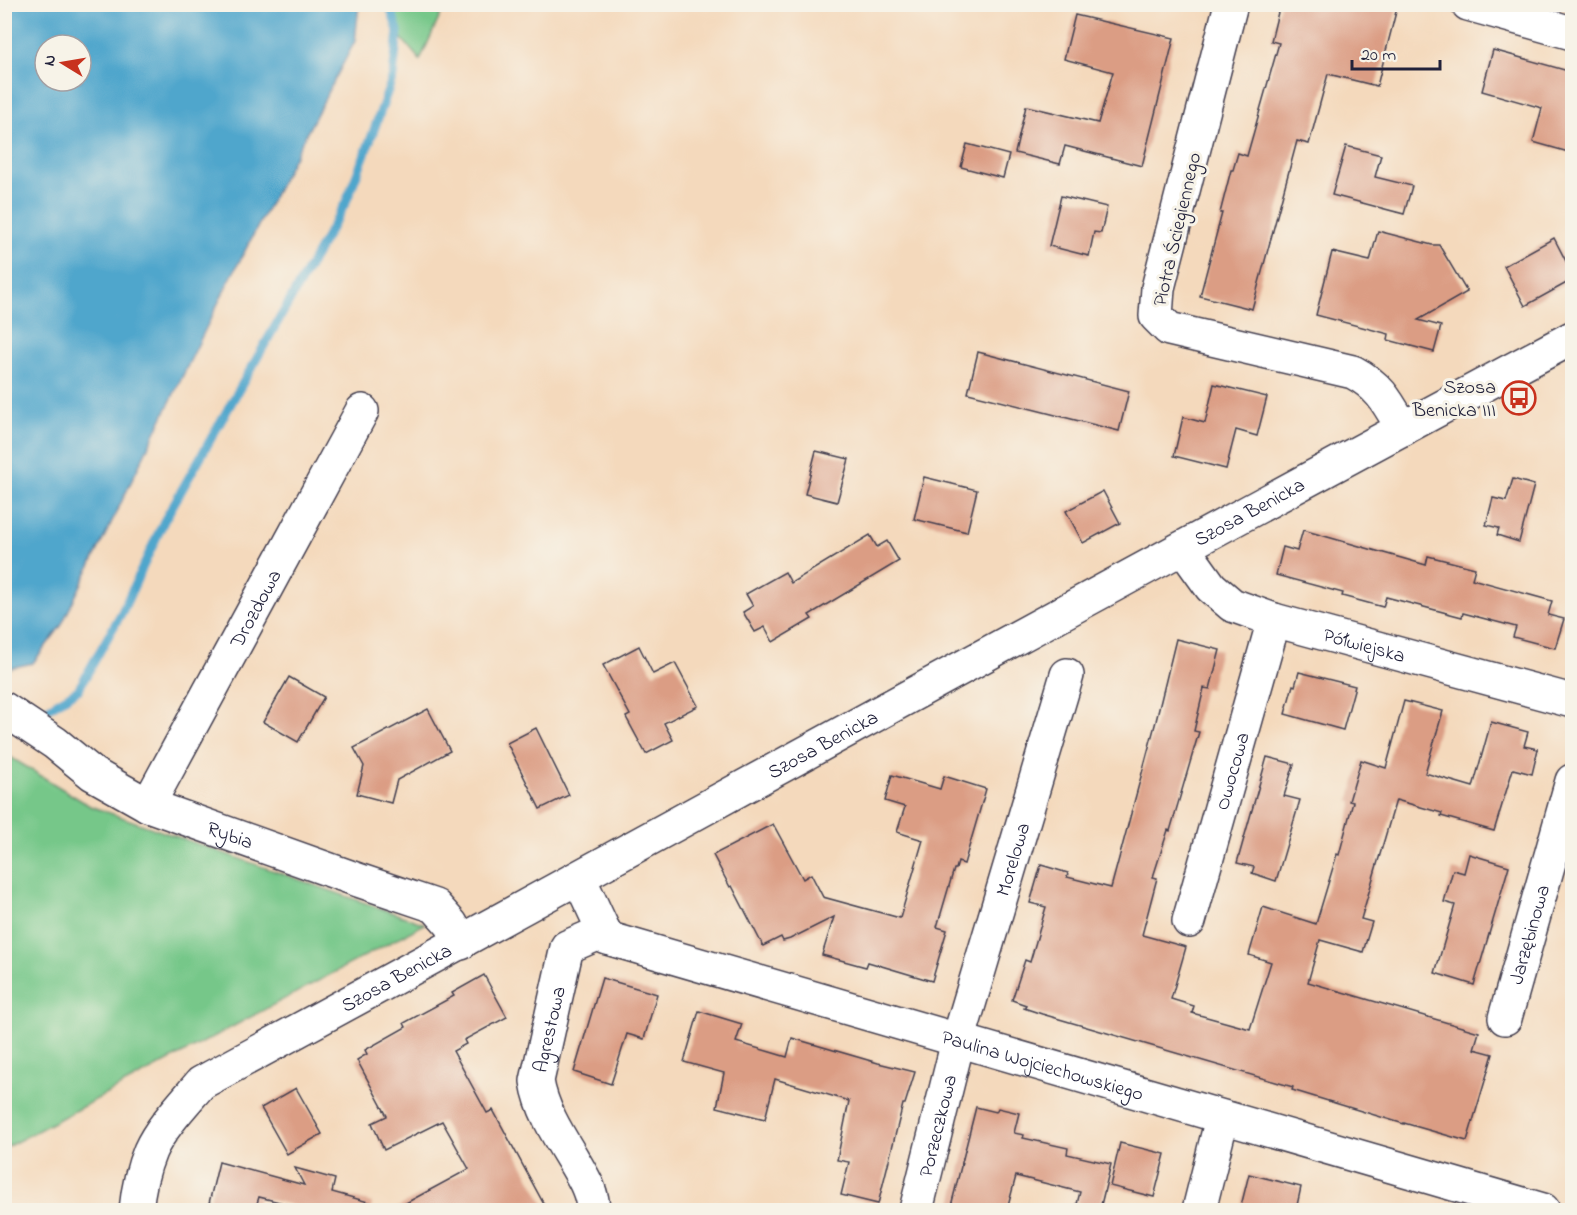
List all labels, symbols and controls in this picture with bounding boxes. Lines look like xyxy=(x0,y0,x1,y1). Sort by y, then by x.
north arrow xyxy=(33,33,93,93)
scale bar xyxy=(1352,33,1440,71)
text: 20 m xyxy=(1361,43,1396,69)
text: N xyxy=(37,53,63,68)
street label: Piotra Ściegiennego xyxy=(1147,150,1211,310)
place label: Szosa Benicka III xyxy=(1412,374,1496,426)
bus stop icon: Szosa Benicka III xyxy=(1501,380,1537,416)
street label: Szosa Benicka xyxy=(1190,472,1311,555)
street label: Drozdowa xyxy=(224,565,290,655)
street label: Półwiejska xyxy=(1319,622,1408,672)
street label: Szosa Benicka xyxy=(763,704,884,788)
street label: Owocowa xyxy=(1209,729,1259,814)
street label: Rybia xyxy=(203,815,257,858)
street label: Morelowa xyxy=(990,819,1039,900)
street label: Jarzębinowa xyxy=(1503,882,1559,988)
street label: Szosa Benicka xyxy=(337,937,458,1021)
street label: Agrestowa xyxy=(527,984,575,1076)
street label: Paulina Wojciechowskiego xyxy=(938,1024,1147,1110)
street label: Porzeczkowa xyxy=(913,1072,966,1180)

